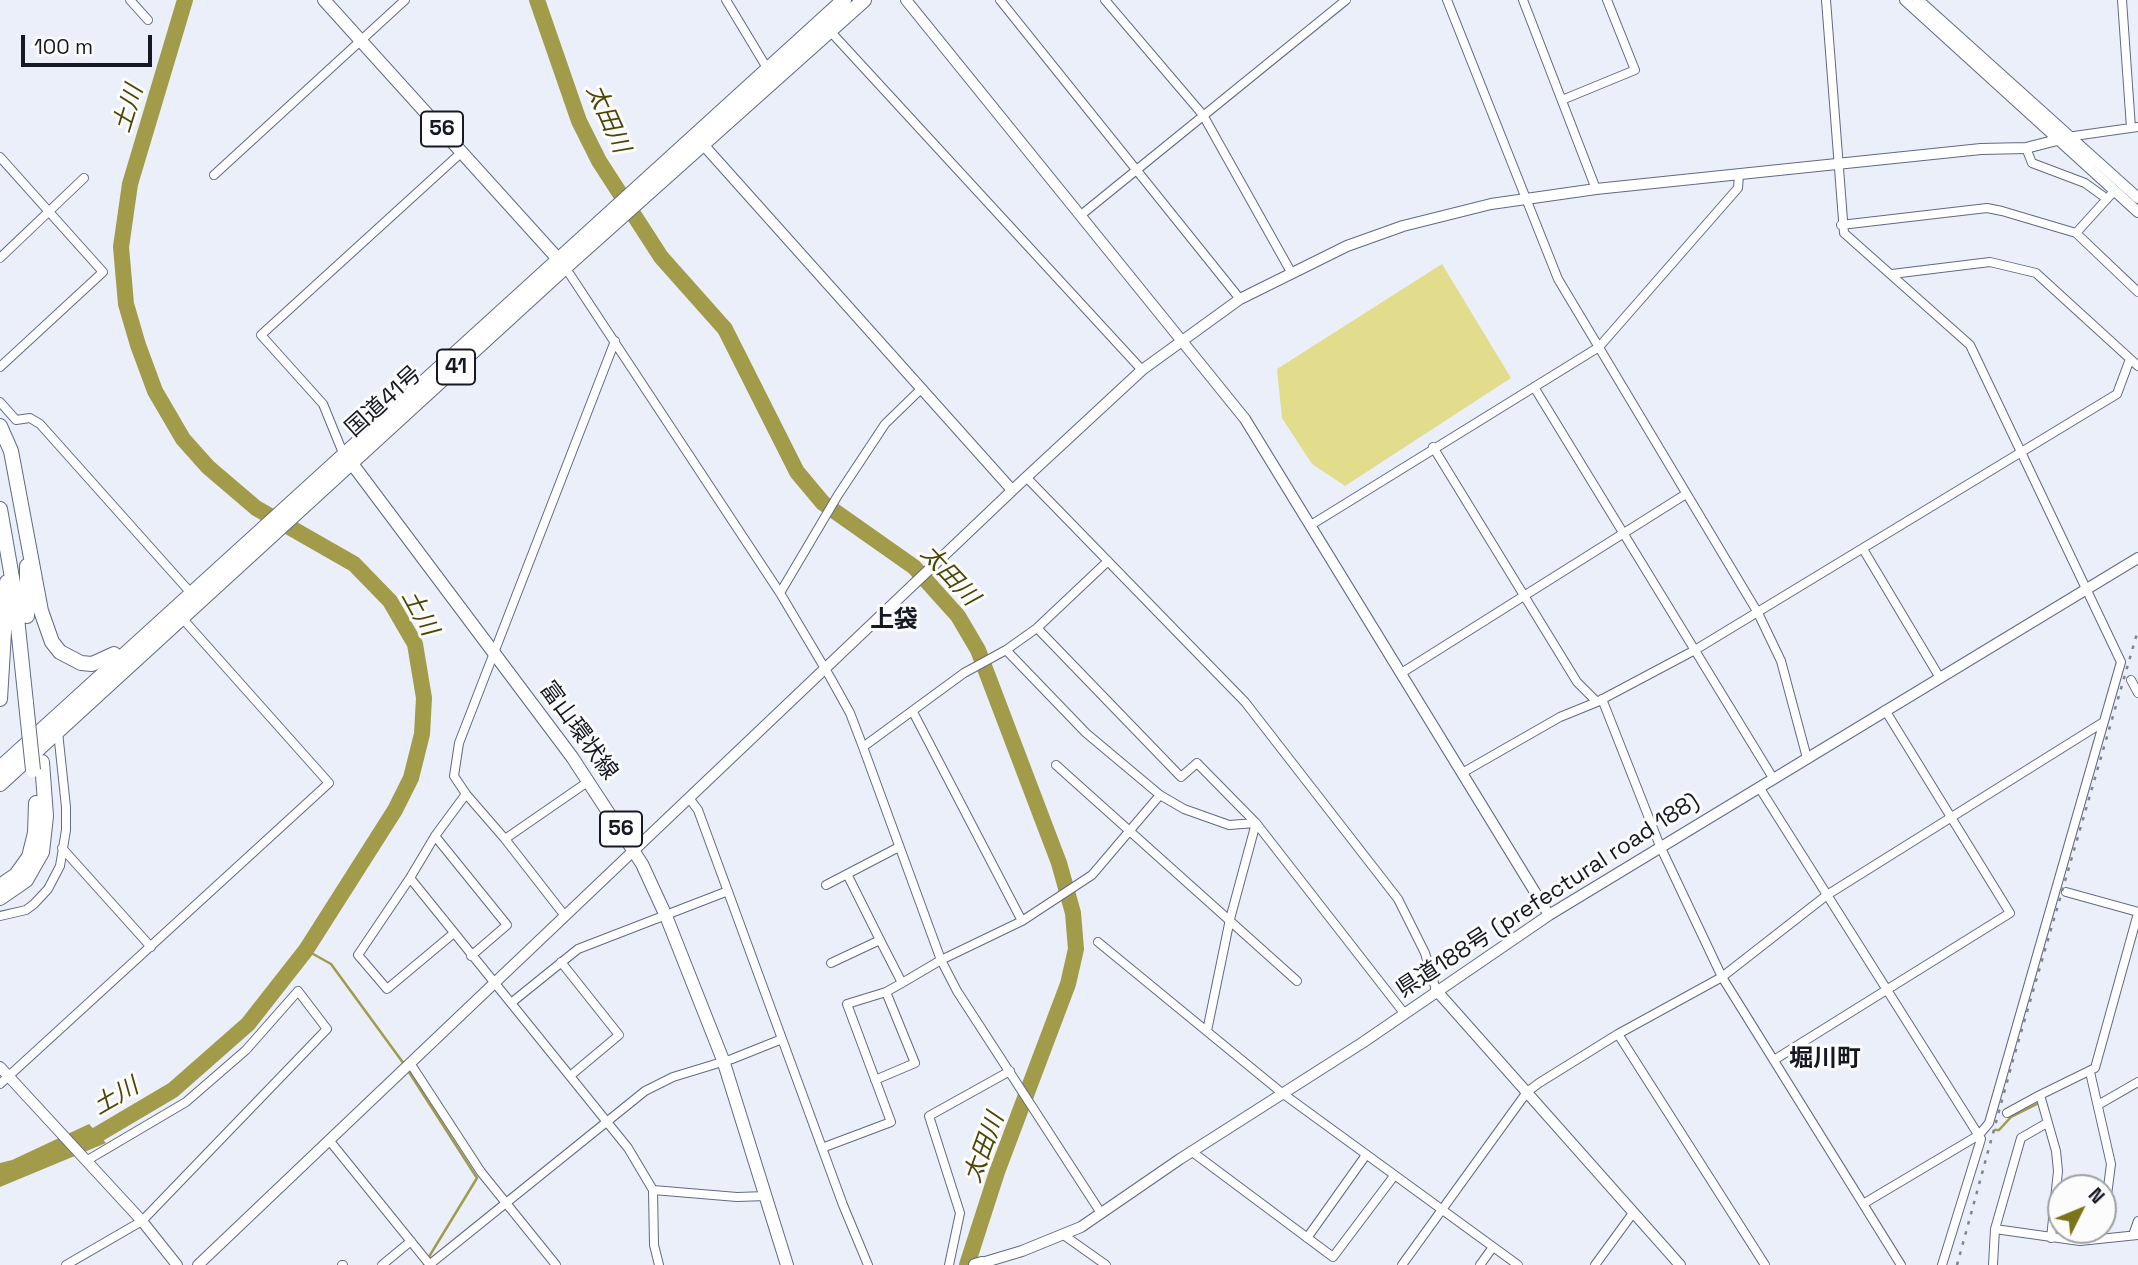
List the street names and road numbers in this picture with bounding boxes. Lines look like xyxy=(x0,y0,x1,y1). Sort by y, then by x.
road number: 56 xyxy=(421,111,463,146)
road number: 41 xyxy=(437,350,475,384)
street label: 国道41号 xyxy=(340,361,428,443)
street label: 富山環状線 xyxy=(533,676,623,786)
street label: 県道188号 (prefectural road 188) xyxy=(1392,788,1704,1004)
road number: 56 xyxy=(600,812,642,846)

